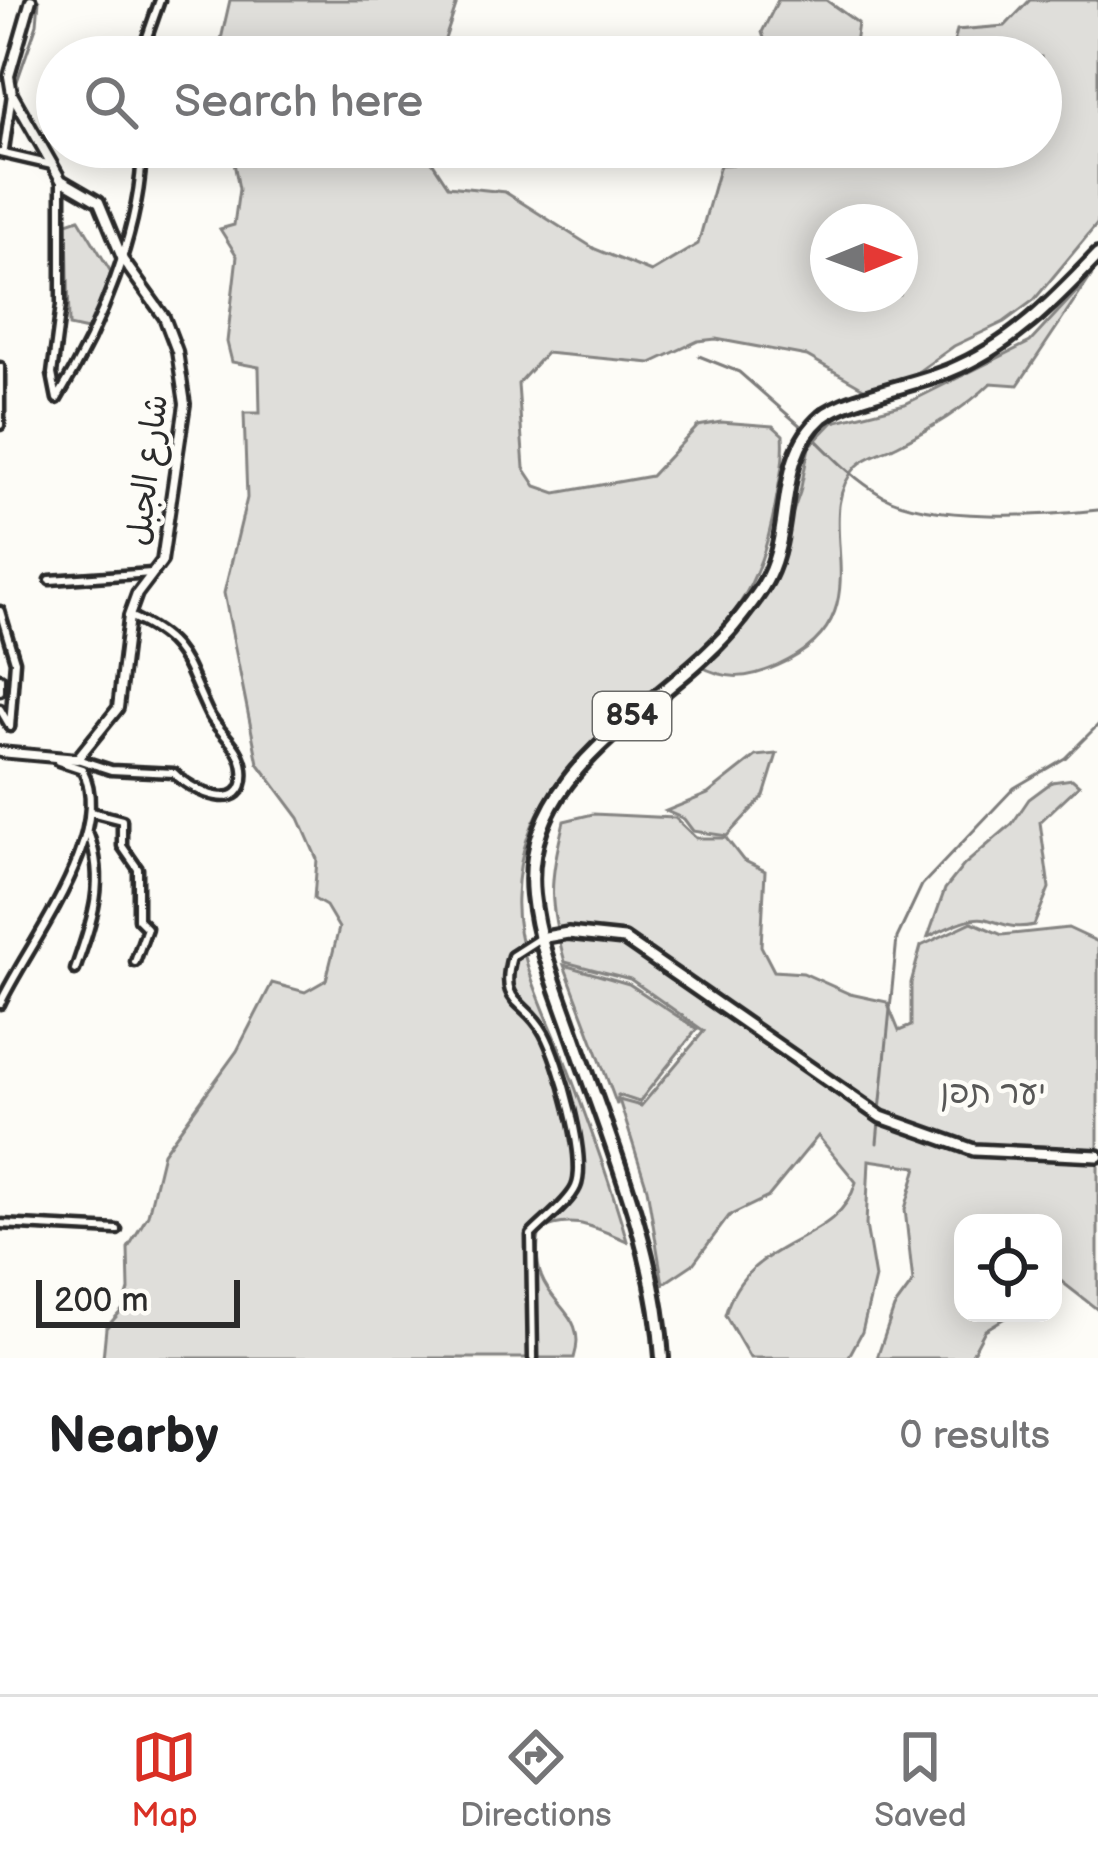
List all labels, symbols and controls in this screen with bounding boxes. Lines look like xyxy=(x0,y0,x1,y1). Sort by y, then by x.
search box xyxy=(36,36,1062,168)
icon: search xyxy=(78,69,144,135)
text: Search here xyxy=(174,75,423,130)
north arrow xyxy=(810,204,918,312)
street label: شارع الجبل xyxy=(119,392,179,548)
road number: 854 xyxy=(593,692,671,740)
park label: יער תפן xyxy=(940,1073,1046,1113)
map controls xyxy=(954,1214,1062,1322)
button: locate xyxy=(954,1214,1062,1322)
scale bar xyxy=(36,1274,240,1327)
text: 200 m xyxy=(54,1281,148,1321)
text: Nearby xyxy=(48,1406,219,1467)
text: 0 results xyxy=(899,1413,1050,1460)
tab: Map xyxy=(131,1724,198,1836)
tab: Directions xyxy=(460,1724,612,1836)
tab: Saved xyxy=(874,1724,967,1836)

